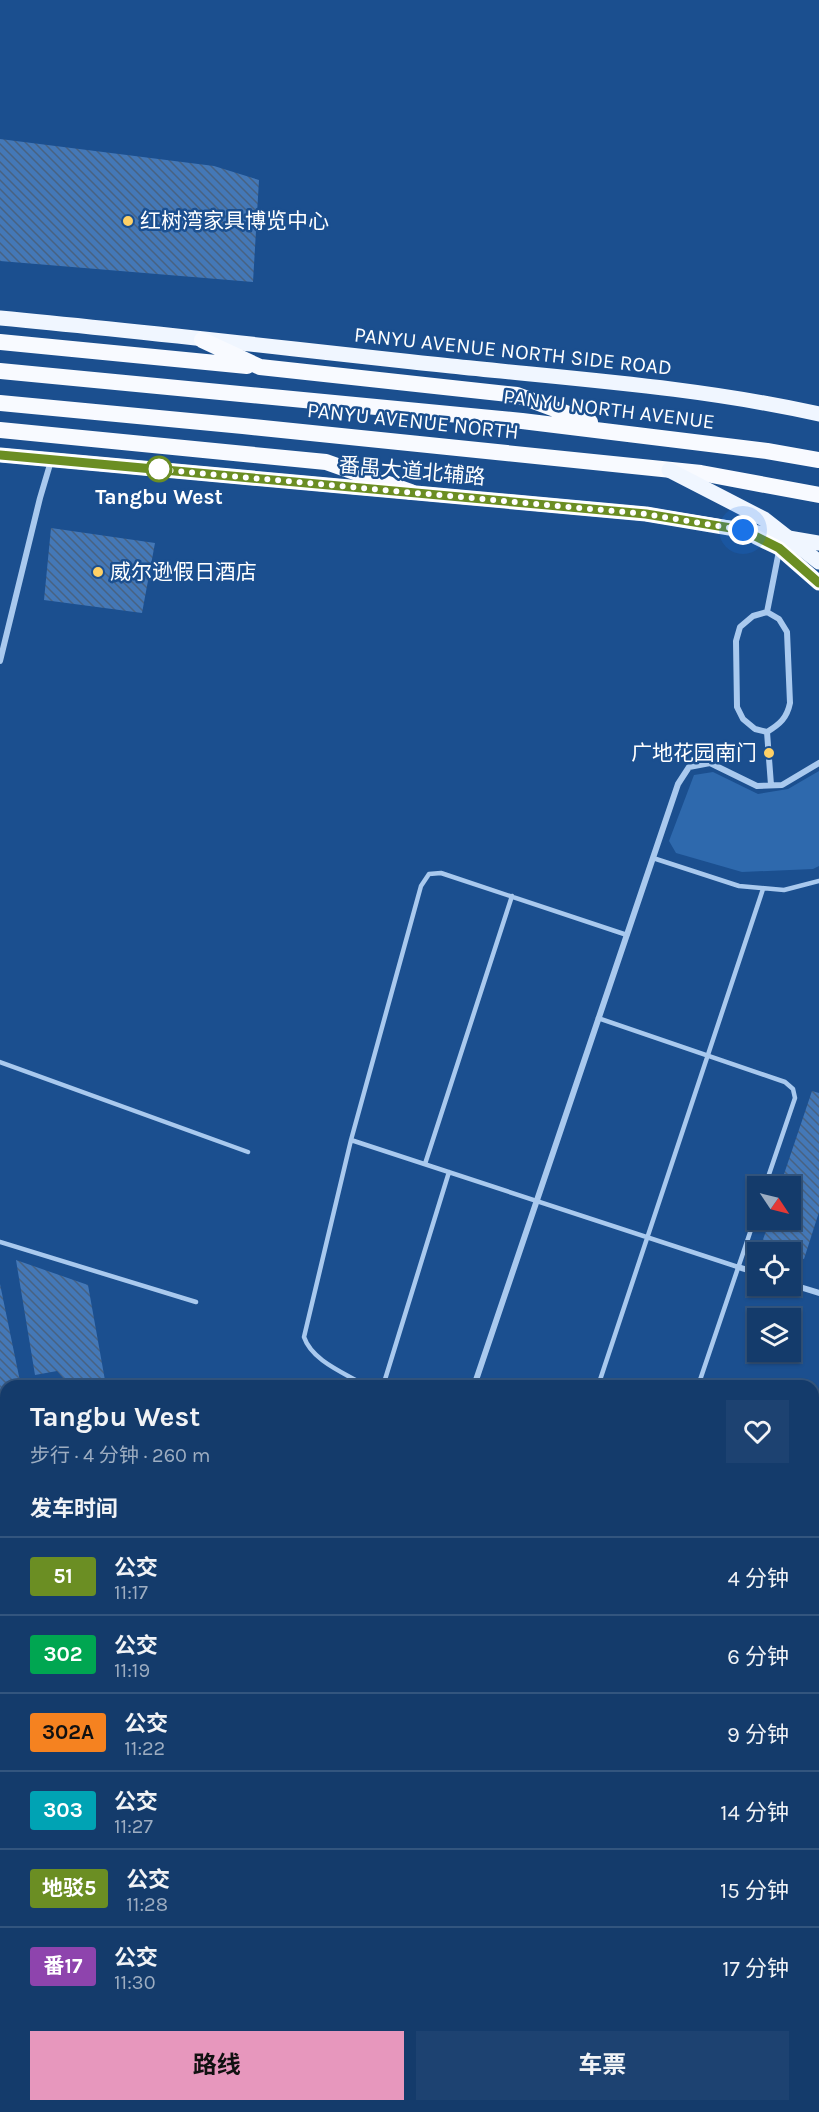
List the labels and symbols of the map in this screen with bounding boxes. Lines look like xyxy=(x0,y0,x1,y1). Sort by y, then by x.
place label: 红树湾家具博览中心 xyxy=(140,209,329,233)
marker: 红树湾家具博览中心 xyxy=(121,214,135,228)
street label: PANYU AVENUE NORTH SIDE ROAD xyxy=(353,322,673,380)
street label: PANYU NORTH AVENUE xyxy=(502,384,716,434)
street label: PANYU AVENUE NORTH xyxy=(306,398,520,444)
street label: 番禺大道北辅路 xyxy=(338,453,486,489)
marker: Tangbu West xyxy=(146,456,172,482)
place label: Tangbu West xyxy=(95,485,223,509)
your location xyxy=(728,515,758,545)
place label: 威尔逊假日酒店 xyxy=(110,560,257,584)
marker: 威尔逊假日酒店 xyxy=(91,565,105,579)
place label: 广地花园南门 xyxy=(631,741,757,765)
marker: 广地花园南门 xyxy=(762,746,776,760)
north arrow xyxy=(747,1176,801,1230)

